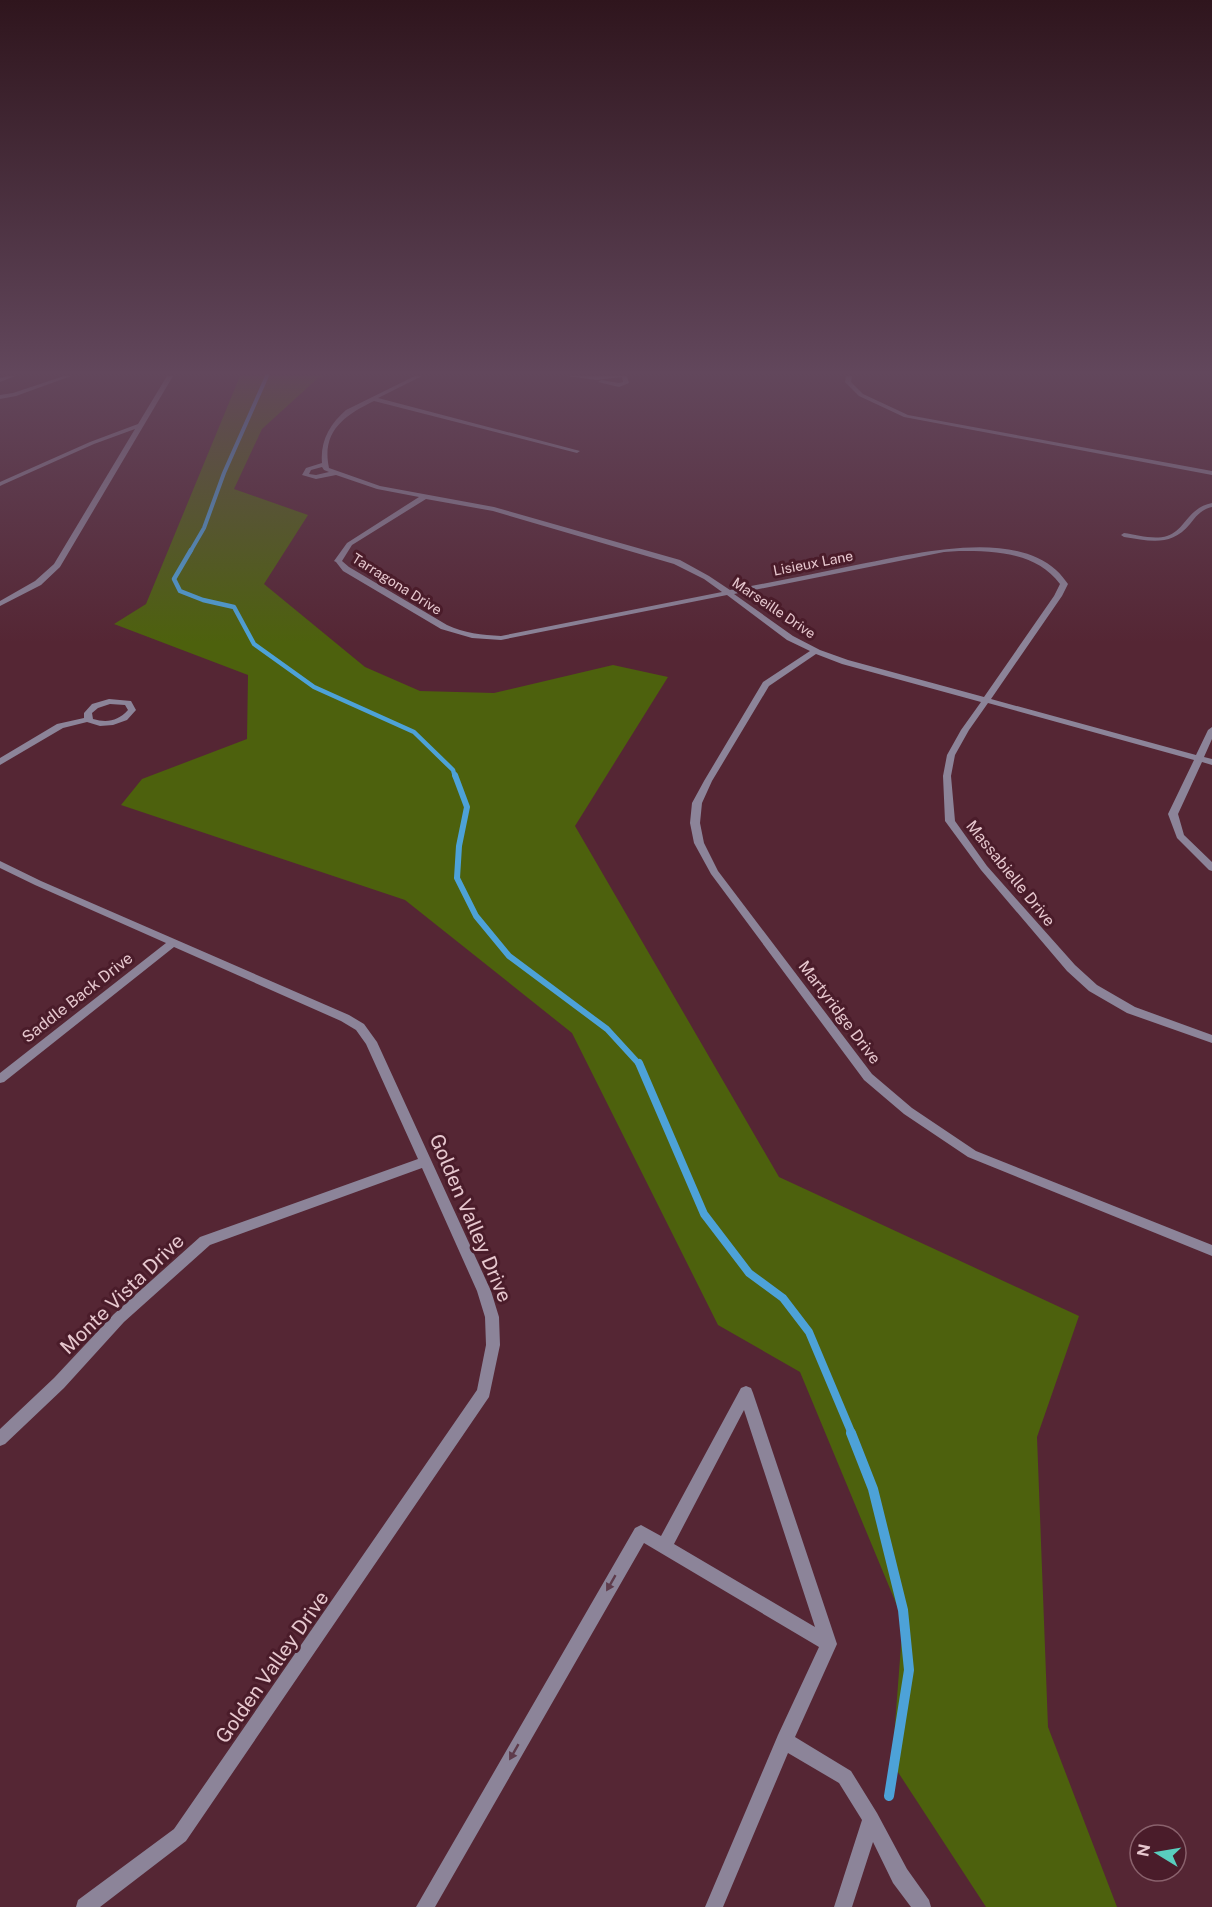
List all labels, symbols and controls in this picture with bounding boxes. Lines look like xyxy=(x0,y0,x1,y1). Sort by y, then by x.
street label: Lisieux Lane xyxy=(772,547,854,579)
street label: Tarragona Drive xyxy=(349,550,445,618)
street label: Marseille Drive xyxy=(729,574,819,642)
street label: Massabielle Drive xyxy=(962,817,1059,930)
street label: Saddle Back Drive xyxy=(18,948,136,1047)
street label: Martyridge Drive xyxy=(795,957,885,1068)
street label: Golden Valley Drive xyxy=(425,1130,517,1306)
street label: Monte Vista Drive xyxy=(55,1229,189,1359)
one-way arrow xyxy=(606,1575,616,1592)
street label: Golden Valley Drive xyxy=(210,1586,334,1748)
one-way arrow xyxy=(509,1744,519,1761)
north arrow xyxy=(1128,1823,1188,1883)
text: N xyxy=(1133,1842,1154,1858)

